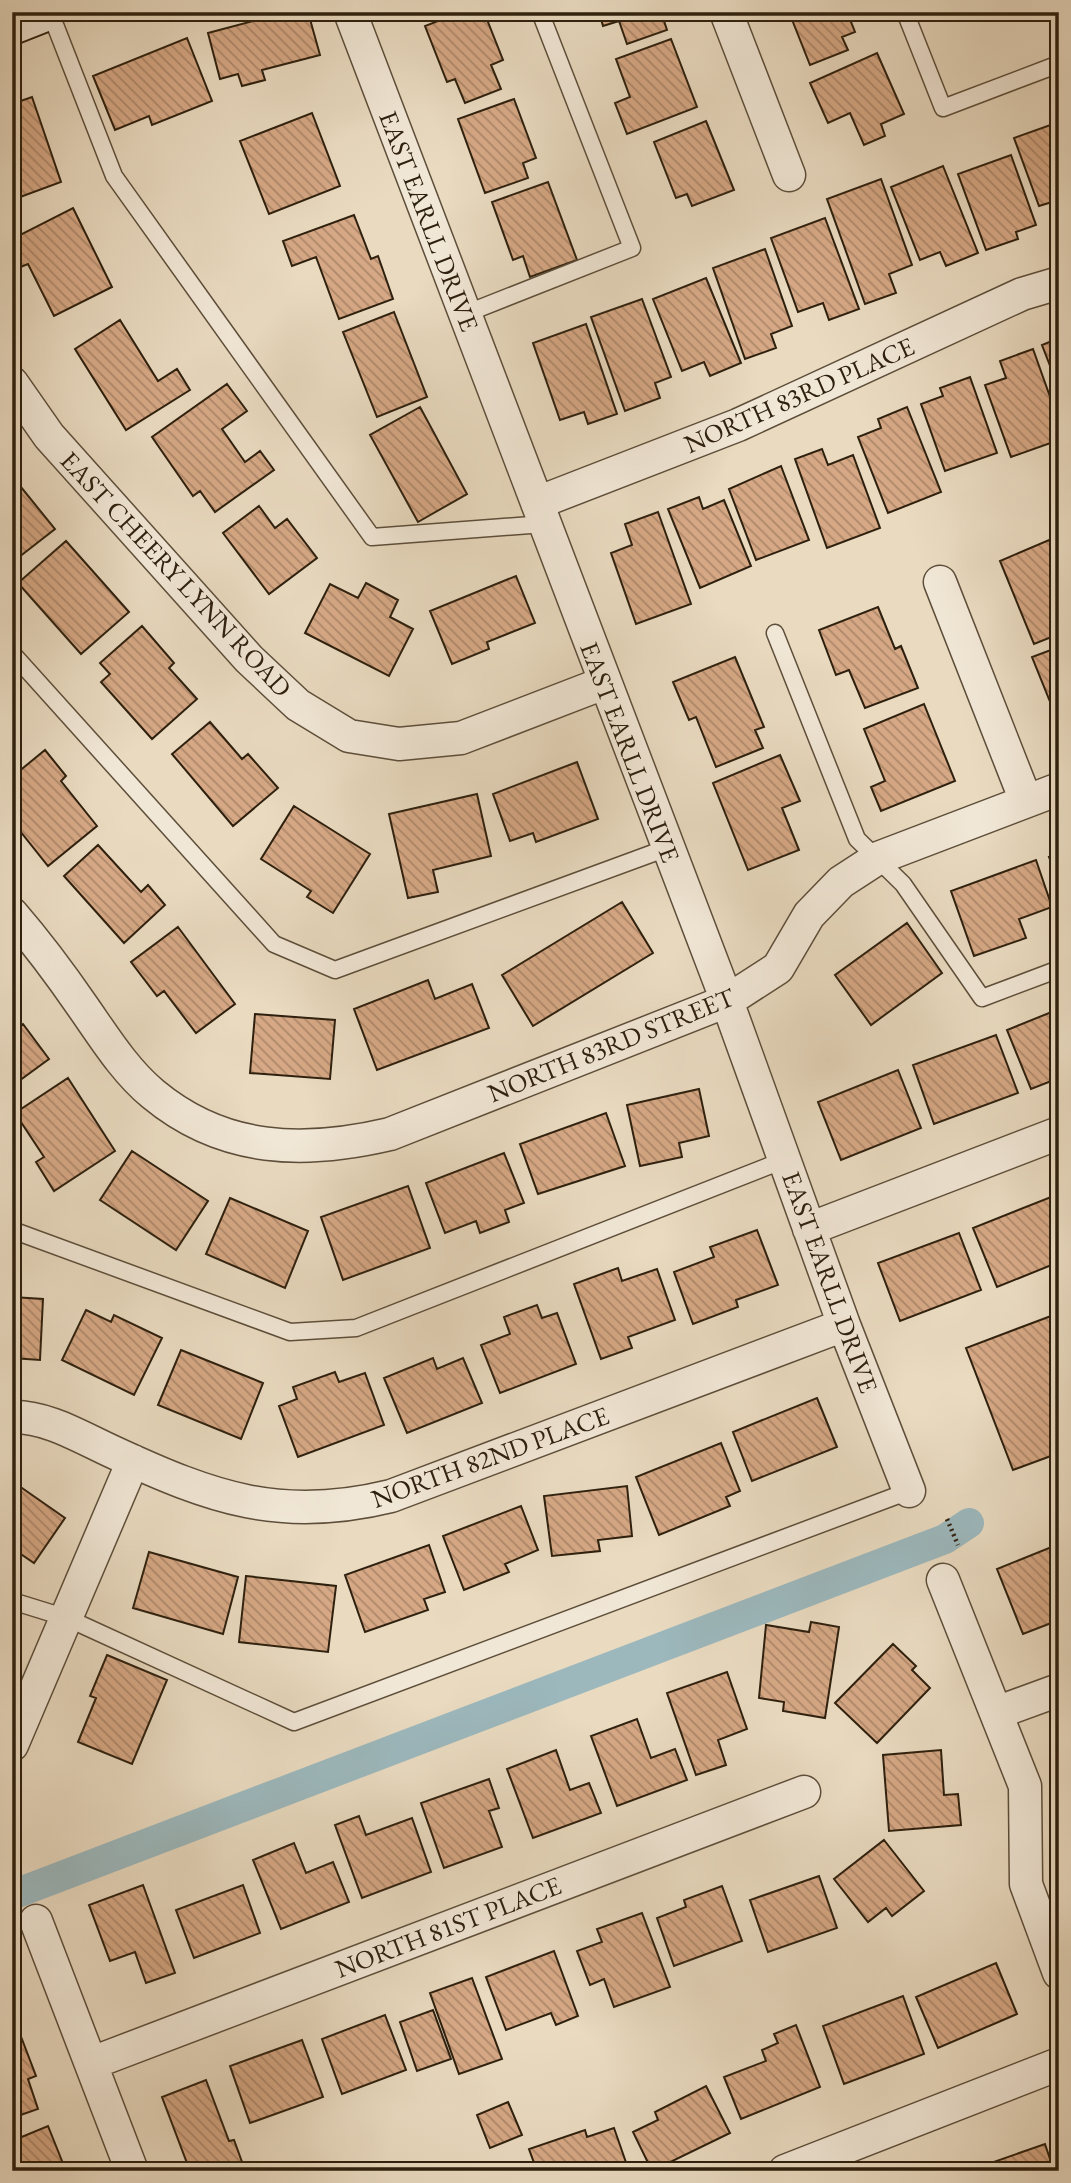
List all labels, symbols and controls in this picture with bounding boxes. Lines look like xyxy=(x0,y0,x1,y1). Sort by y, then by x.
street label: EAST EARLL DRIVE xyxy=(371,106,487,336)
street label: NORTH 83RD PLACE xyxy=(679,329,920,461)
street label: EAST CHEERY LYNN ROAD xyxy=(53,444,299,704)
street label: EAST EARLL DRIVE xyxy=(572,637,688,867)
street label: NORTH 83RD STREET xyxy=(483,980,740,1110)
street label: EAST EARLL DRIVE xyxy=(774,1167,886,1398)
street label: NORTH 82ND PLACE xyxy=(367,1398,614,1516)
street label: NORTH 81ST PLACE xyxy=(330,1868,566,1986)

